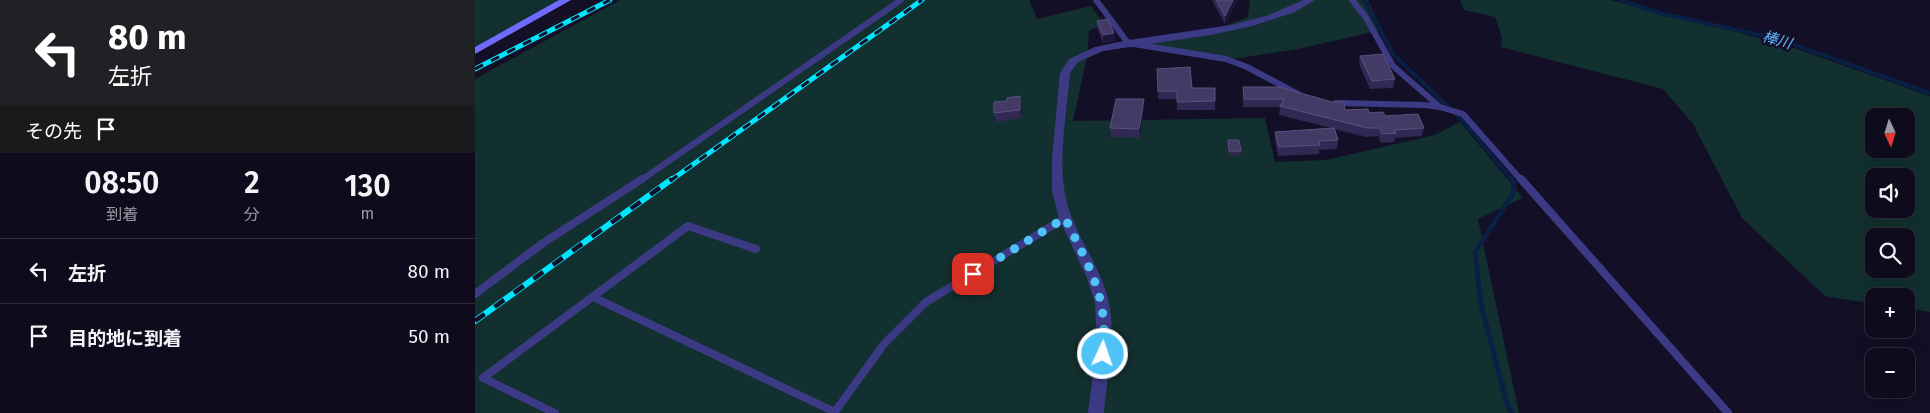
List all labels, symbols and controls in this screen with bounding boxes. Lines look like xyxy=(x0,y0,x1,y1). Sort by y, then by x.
text: 80 m xyxy=(108,16,187,58)
icon: left xyxy=(25,20,90,85)
water label: 棒川 xyxy=(1760,27,1796,53)
text: 左折 xyxy=(108,63,152,90)
north arrow xyxy=(1865,108,1915,158)
map controls xyxy=(1865,108,1915,398)
icon: arrive xyxy=(92,115,120,143)
text: その先 xyxy=(25,120,82,143)
text: 08:50 xyxy=(84,165,160,201)
text: 2 xyxy=(244,165,260,201)
text: 130 xyxy=(344,168,391,204)
button: sound xyxy=(1865,168,1915,218)
text: m xyxy=(361,204,374,223)
text: 到着 xyxy=(106,205,138,224)
text: 分 xyxy=(244,205,260,224)
button: search xyxy=(1865,228,1915,278)
pin xyxy=(952,253,994,295)
icon: left xyxy=(25,257,53,285)
text: 80 m xyxy=(408,260,450,283)
icon: arrive xyxy=(959,260,987,288)
text: 左折 xyxy=(68,262,106,285)
button: + xyxy=(1865,288,1915,338)
icon: arrive xyxy=(25,322,53,350)
text: 50 m xyxy=(409,325,450,348)
text: 目的地に到着 xyxy=(68,327,182,350)
position arrow xyxy=(1076,327,1128,379)
button: − xyxy=(1865,348,1915,398)

